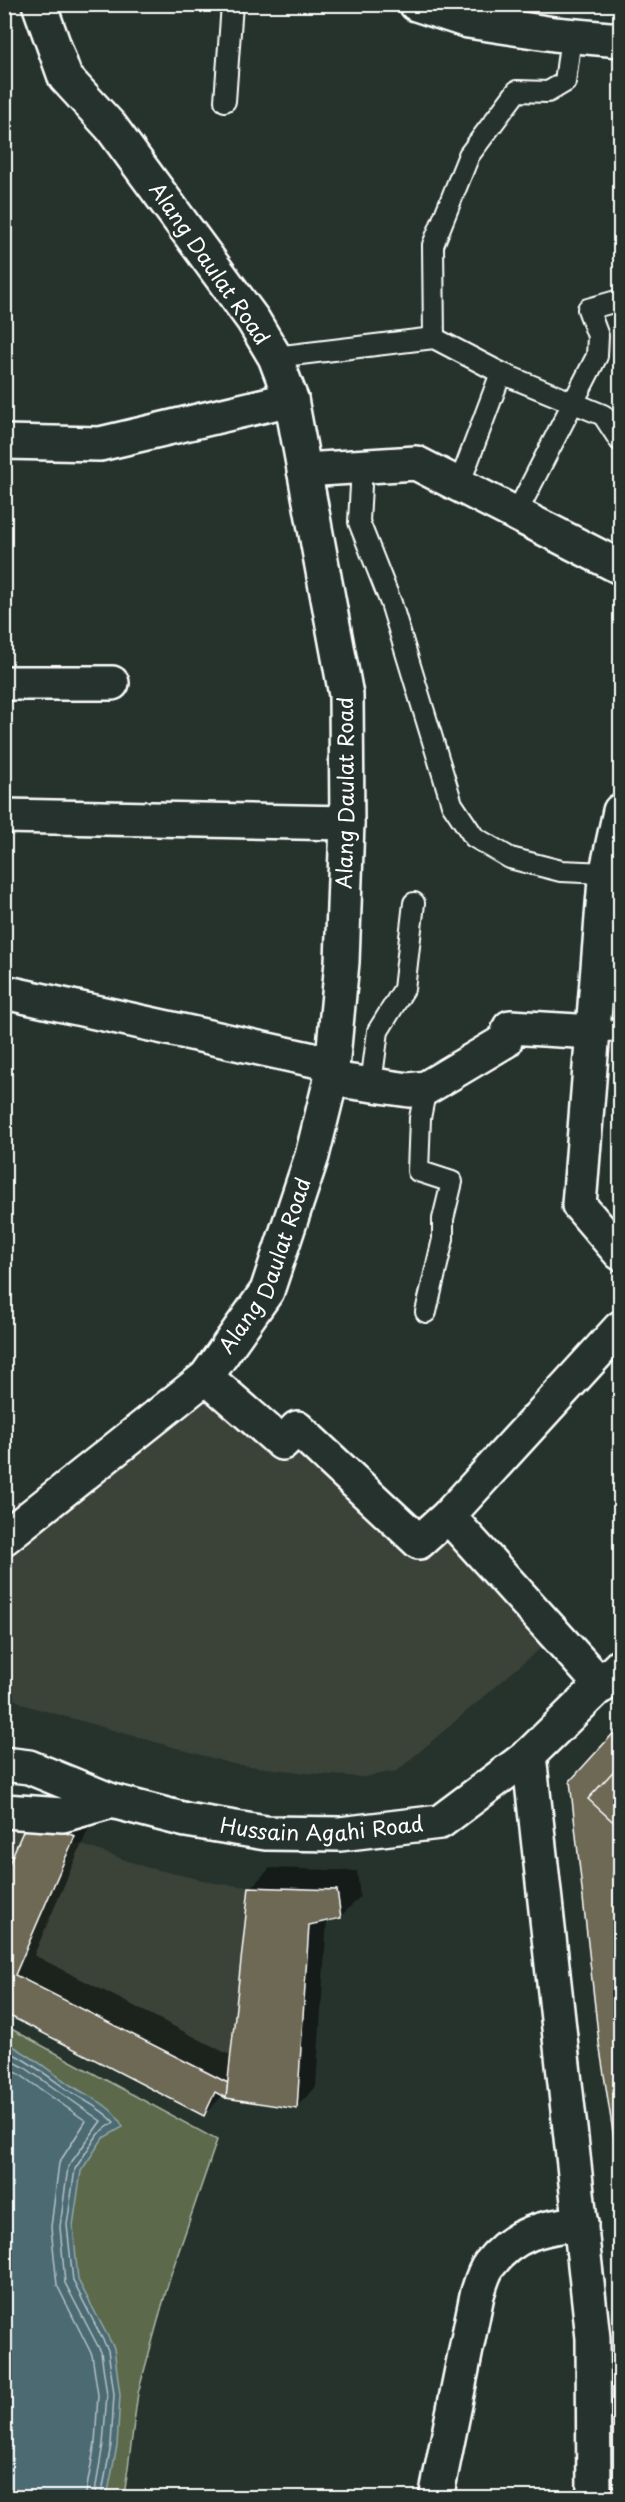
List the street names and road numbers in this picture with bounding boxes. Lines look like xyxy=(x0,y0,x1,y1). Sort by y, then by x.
street label: Alang Daulat Road xyxy=(142,175,279,351)
street label: Alang Daulat Road xyxy=(327,697,361,890)
street label: Alang Daulat Road xyxy=(210,1173,318,1359)
street label: Hussain Agahi Road xyxy=(218,1806,425,1849)

